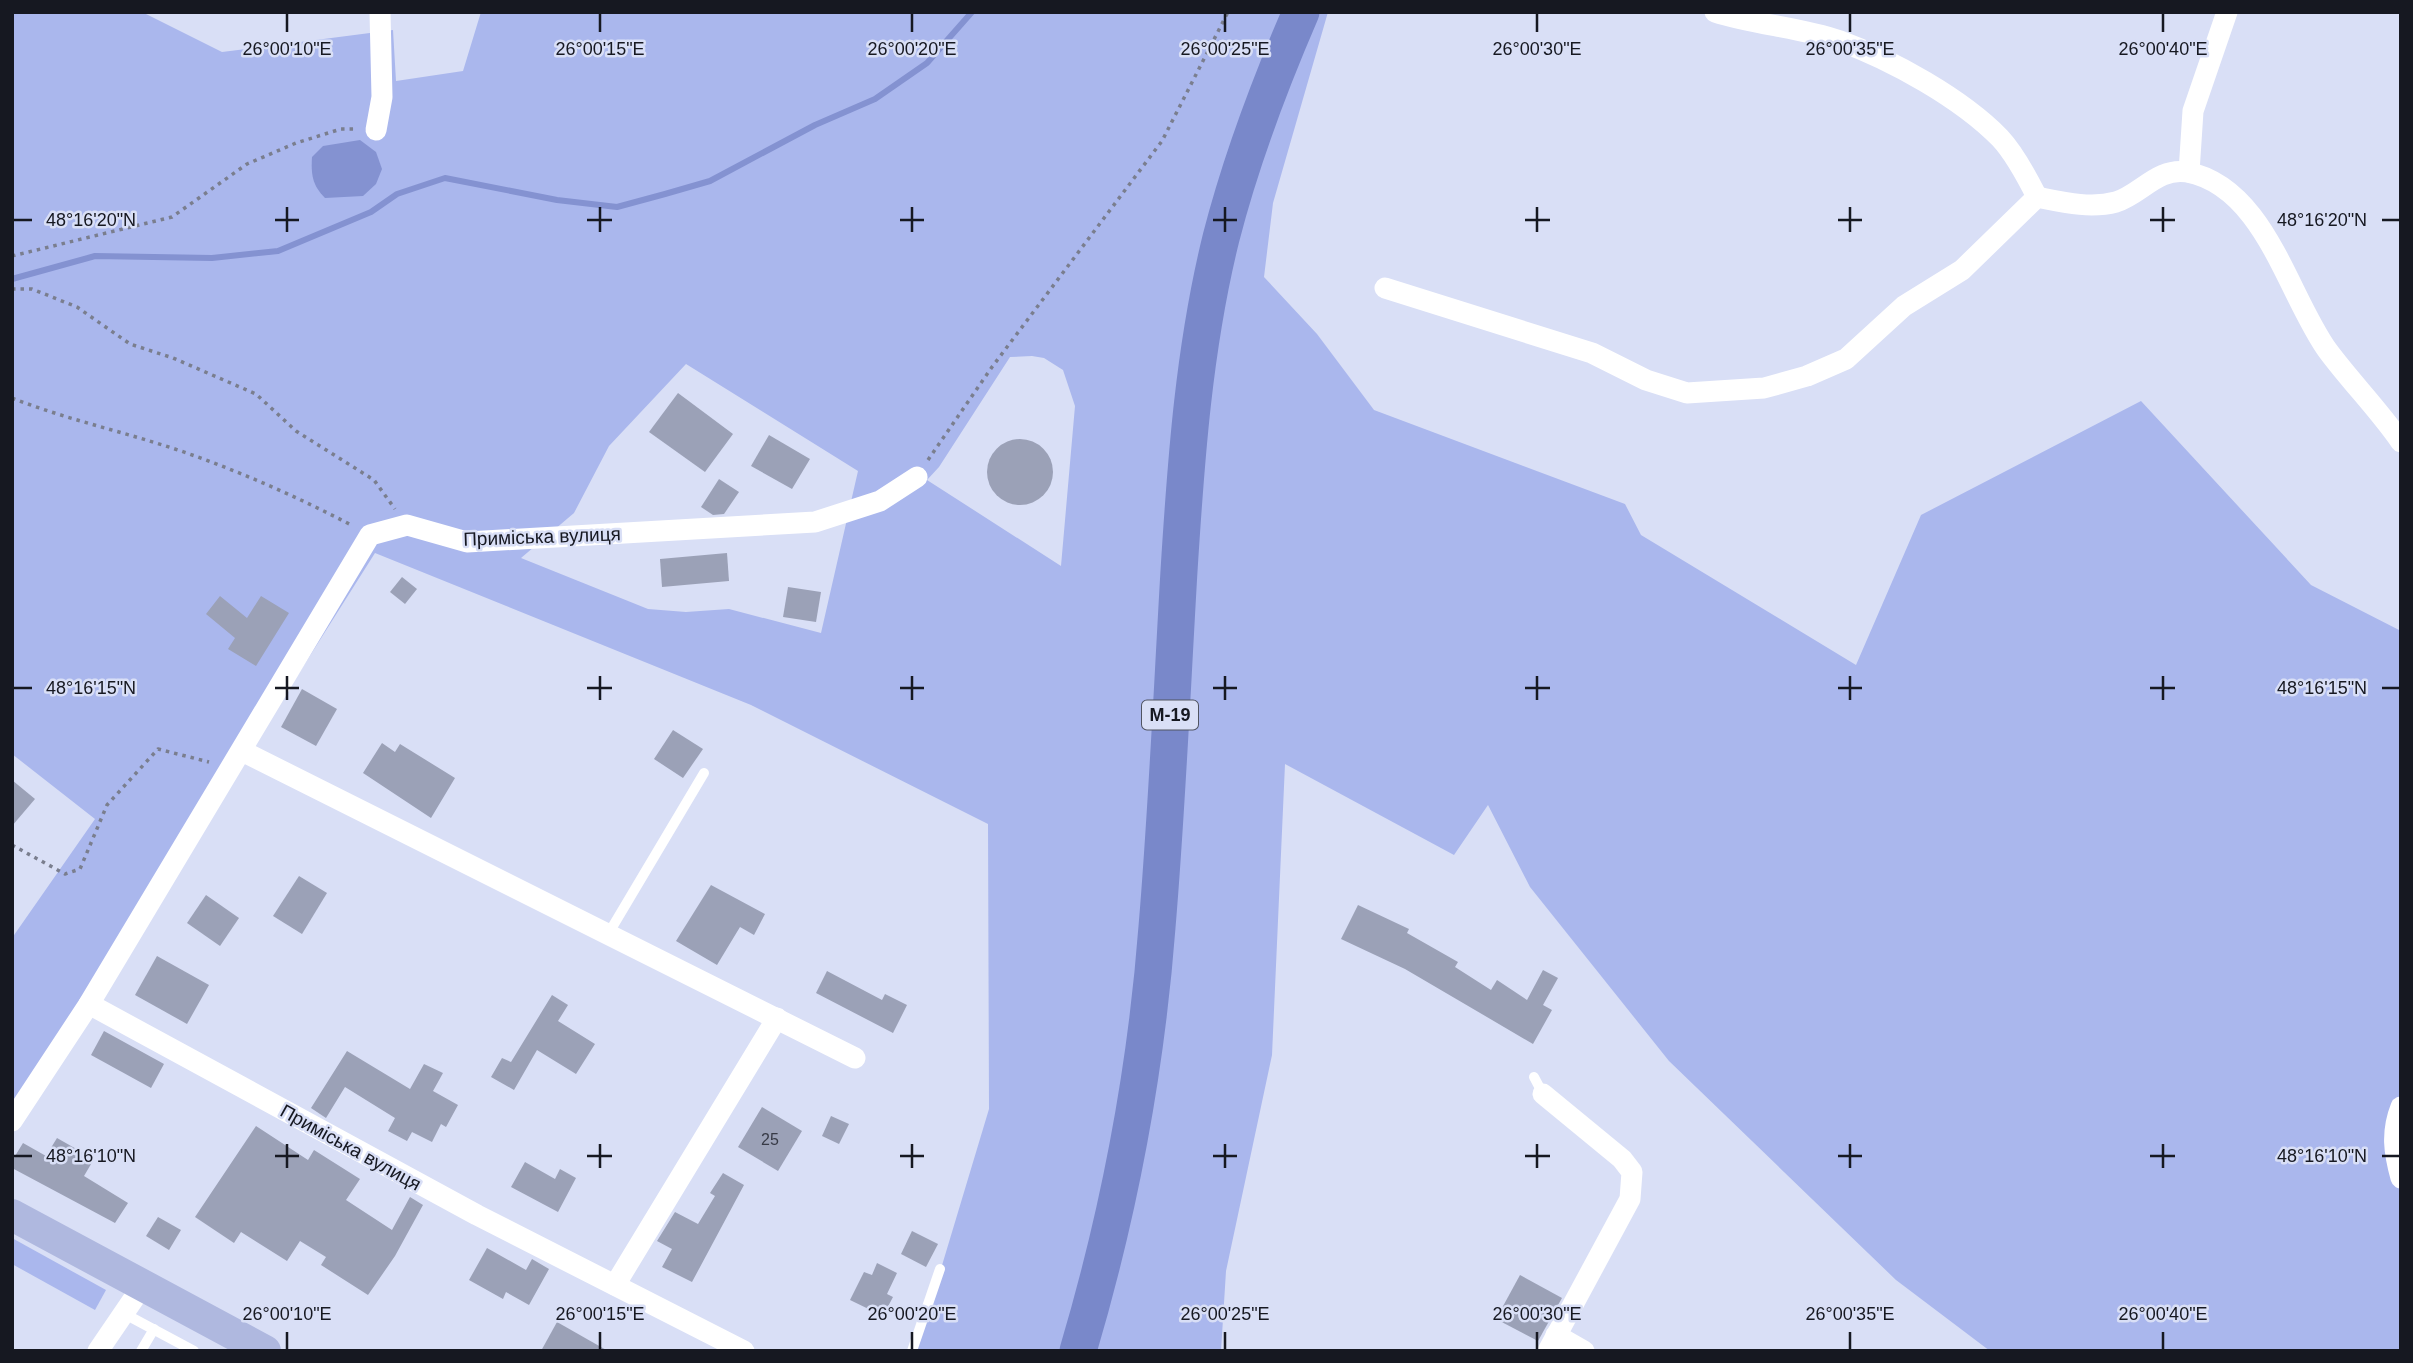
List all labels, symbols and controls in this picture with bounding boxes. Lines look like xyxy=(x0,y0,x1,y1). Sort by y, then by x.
text: 26°00'10"E xyxy=(242,39,332,59)
text: 26°00'15"E xyxy=(555,39,645,59)
text: 26°00'20"E xyxy=(867,39,957,59)
text: 26°00'25"E xyxy=(1180,39,1270,59)
text: 26°00'30"E xyxy=(1492,39,1582,59)
text: 26°00'35"E xyxy=(1805,39,1895,59)
text: 26°00'40"E xyxy=(2118,39,2208,59)
text: 48°16'20"N xyxy=(46,210,136,230)
text: 48°16'20"N xyxy=(2277,210,2367,230)
street label: Приміська вулиця xyxy=(463,523,621,550)
text: 48°16'15"N xyxy=(46,678,136,698)
text: 48°16'15"N xyxy=(2277,678,2367,698)
road number: М-19 xyxy=(1142,700,1198,730)
street label: Приміська вулиця xyxy=(277,1100,425,1195)
house number: 25 xyxy=(761,1131,779,1148)
text: 48°16'10"N xyxy=(46,1146,136,1166)
text: 48°16'10"N xyxy=(2277,1146,2367,1166)
text: 26°00'10"E xyxy=(242,1304,332,1324)
text: 26°00'15"E xyxy=(555,1304,645,1324)
text: 26°00'20"E xyxy=(867,1304,957,1324)
text: 26°00'25"E xyxy=(1180,1304,1270,1324)
text: 26°00'30"E xyxy=(1492,1304,1582,1324)
text: 26°00'35"E xyxy=(1805,1304,1895,1324)
text: 26°00'40"E xyxy=(2118,1304,2208,1324)

